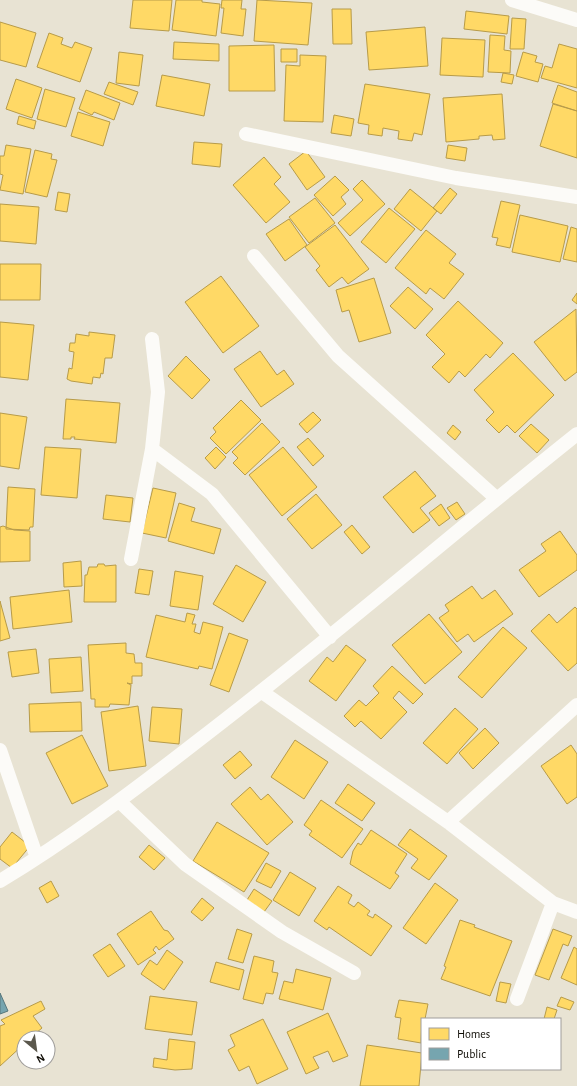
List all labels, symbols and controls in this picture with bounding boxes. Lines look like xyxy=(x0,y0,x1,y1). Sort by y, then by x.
legend xyxy=(421,1018,561,1070)
text: Homes xyxy=(457,1028,490,1040)
north arrow xyxy=(16,1030,56,1070)
text: Public xyxy=(457,1048,486,1060)
text: N xyxy=(35,1052,47,1065)

